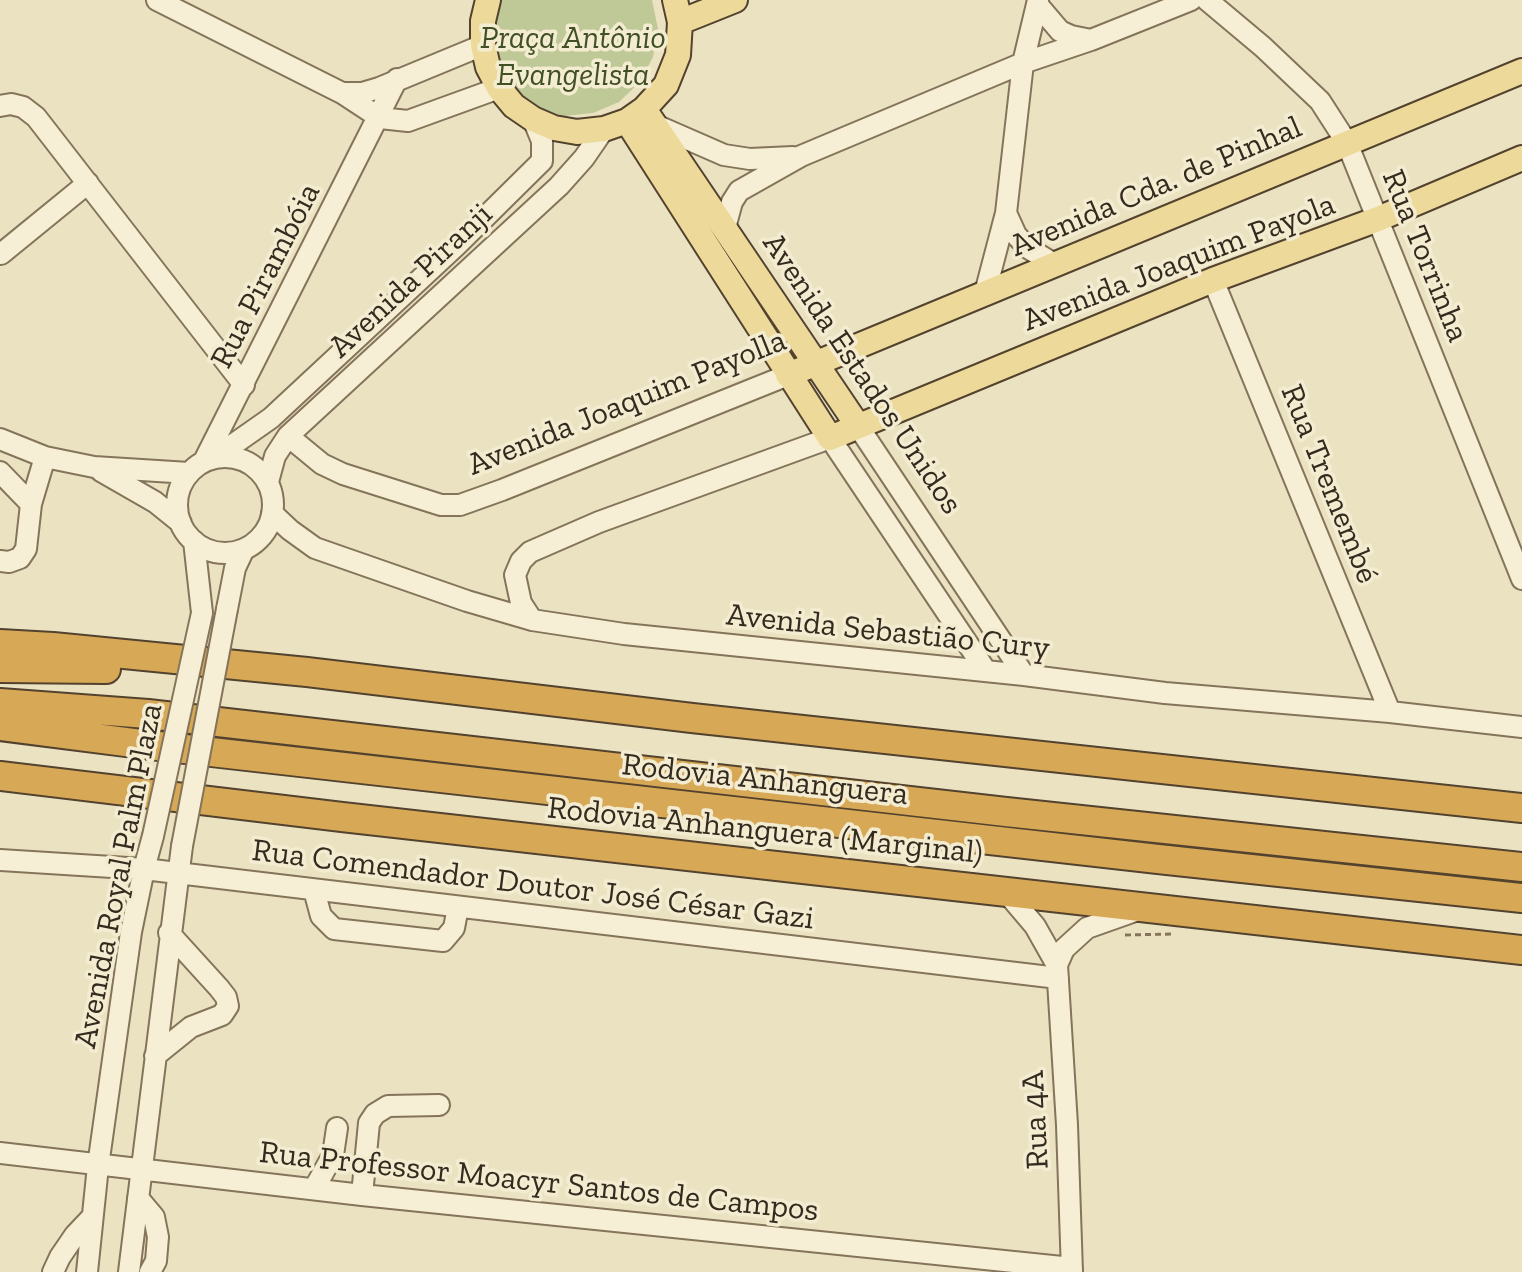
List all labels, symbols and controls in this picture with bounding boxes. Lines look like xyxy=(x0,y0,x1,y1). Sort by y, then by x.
park label: Praça Antônio Evangelista xyxy=(480,20,666,95)
street label: Avenida Cda. de Pinhal xyxy=(1005,108,1307,266)
street label: Rua Torrinha xyxy=(1373,164,1477,348)
street label: Rua Pirambóia xyxy=(203,177,329,375)
street label: Avenida Joaquim Payola xyxy=(1017,186,1341,340)
street label: Avenida Piranji xyxy=(321,196,501,366)
street label: Avenida Estados Unidos xyxy=(754,226,970,522)
street label: Avenida Joaquim Payolla xyxy=(462,322,792,484)
street label: Rua Tremembé xyxy=(1272,379,1386,589)
street label: Avenida Sebastião Cury xyxy=(725,596,1051,668)
street label: Avenida Royal Palm Plaza xyxy=(67,700,171,1052)
street label: Rodovia Anhanguera xyxy=(620,746,910,814)
street label: Rodovia Anhanguera (Marginal) xyxy=(546,789,984,873)
street label: Rua Comendador Doutor José César Gazi xyxy=(250,831,816,939)
street label: Rua 4A xyxy=(1014,1070,1058,1170)
street label: Rua Professor Moacyr Santos de Campos xyxy=(257,1134,821,1230)

